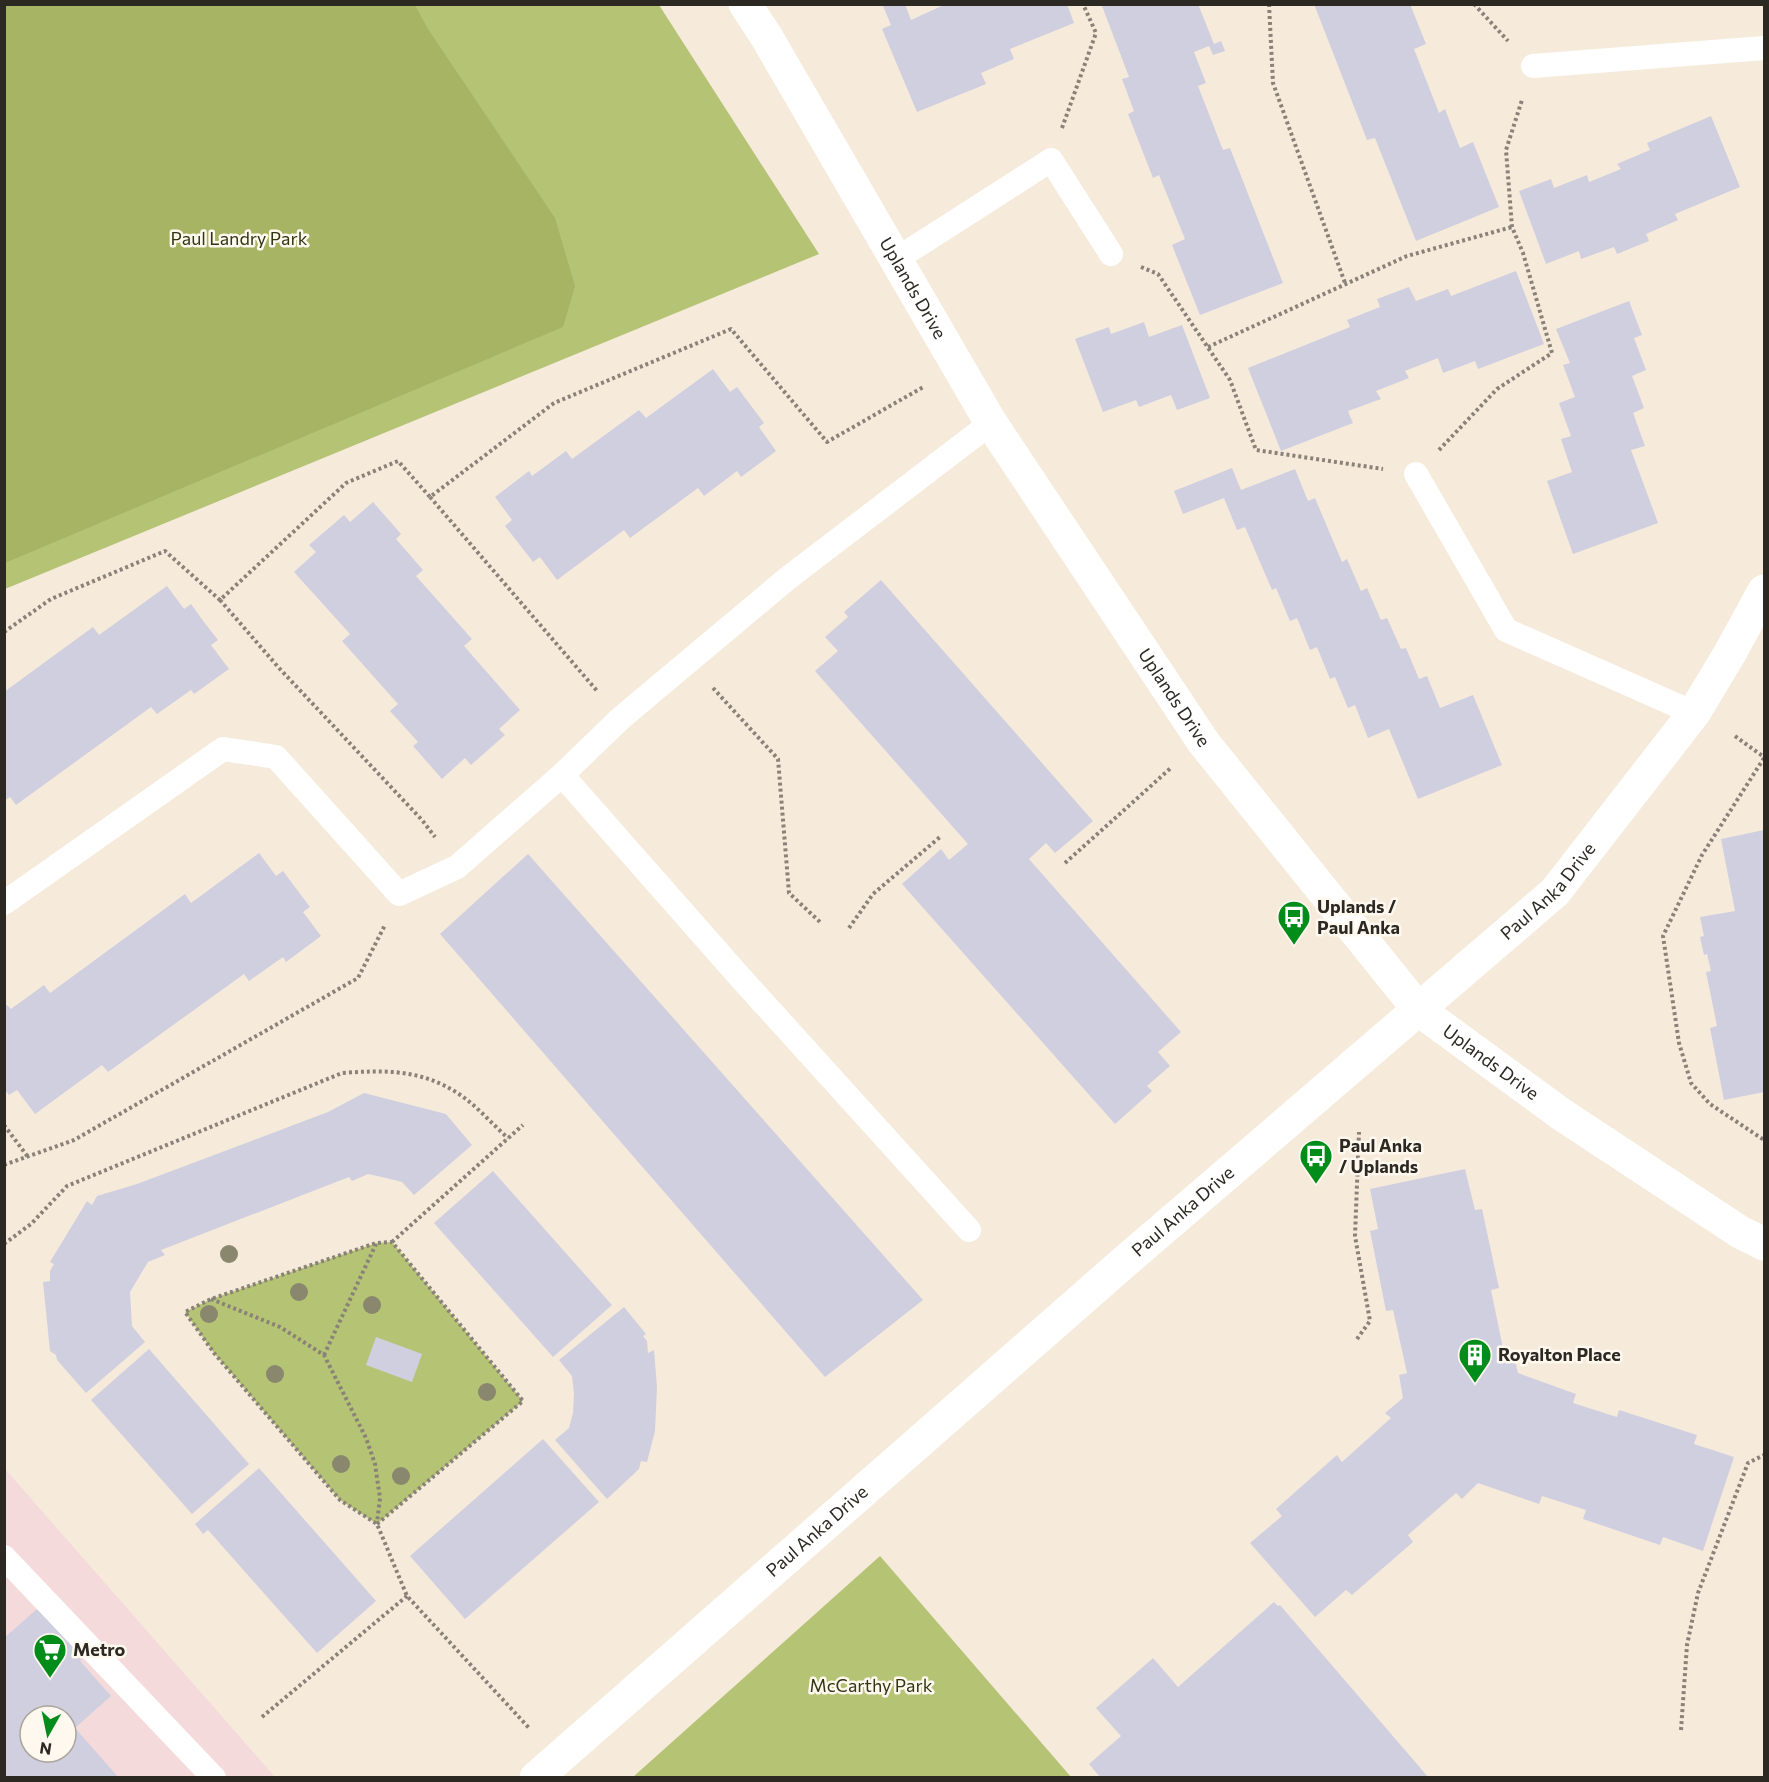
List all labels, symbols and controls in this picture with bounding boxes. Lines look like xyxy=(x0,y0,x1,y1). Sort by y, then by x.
park label: Paul Landry Park xyxy=(171,227,308,249)
street label: Uplands Drive xyxy=(875,233,952,342)
street label: Uplands Drive xyxy=(1134,644,1215,751)
street label: Paul Anka Drive xyxy=(1495,838,1599,944)
place label: Uplands / Paul Anka xyxy=(1317,895,1400,938)
bus stop icon: Uplands / Paul Anka xyxy=(1276,899,1312,946)
street label: Uplands Drive xyxy=(1439,1019,1544,1104)
place label: Paul Anka / Uplands xyxy=(1339,1134,1422,1177)
bus stop icon: Paul Anka / Uplands xyxy=(1298,1138,1334,1185)
street label: Paul Anka Drive xyxy=(1127,1161,1238,1261)
building icon: Royalton Place xyxy=(1457,1337,1493,1384)
place label: Royalton Place xyxy=(1498,1343,1621,1365)
street label: Paul Anka Drive xyxy=(761,1480,872,1581)
supermarket icon: Metro xyxy=(32,1632,68,1679)
place label: Metro xyxy=(73,1638,125,1660)
park label: McCarthy Park xyxy=(810,1674,933,1696)
north arrow xyxy=(18,1704,78,1764)
text: N xyxy=(38,1739,53,1760)

